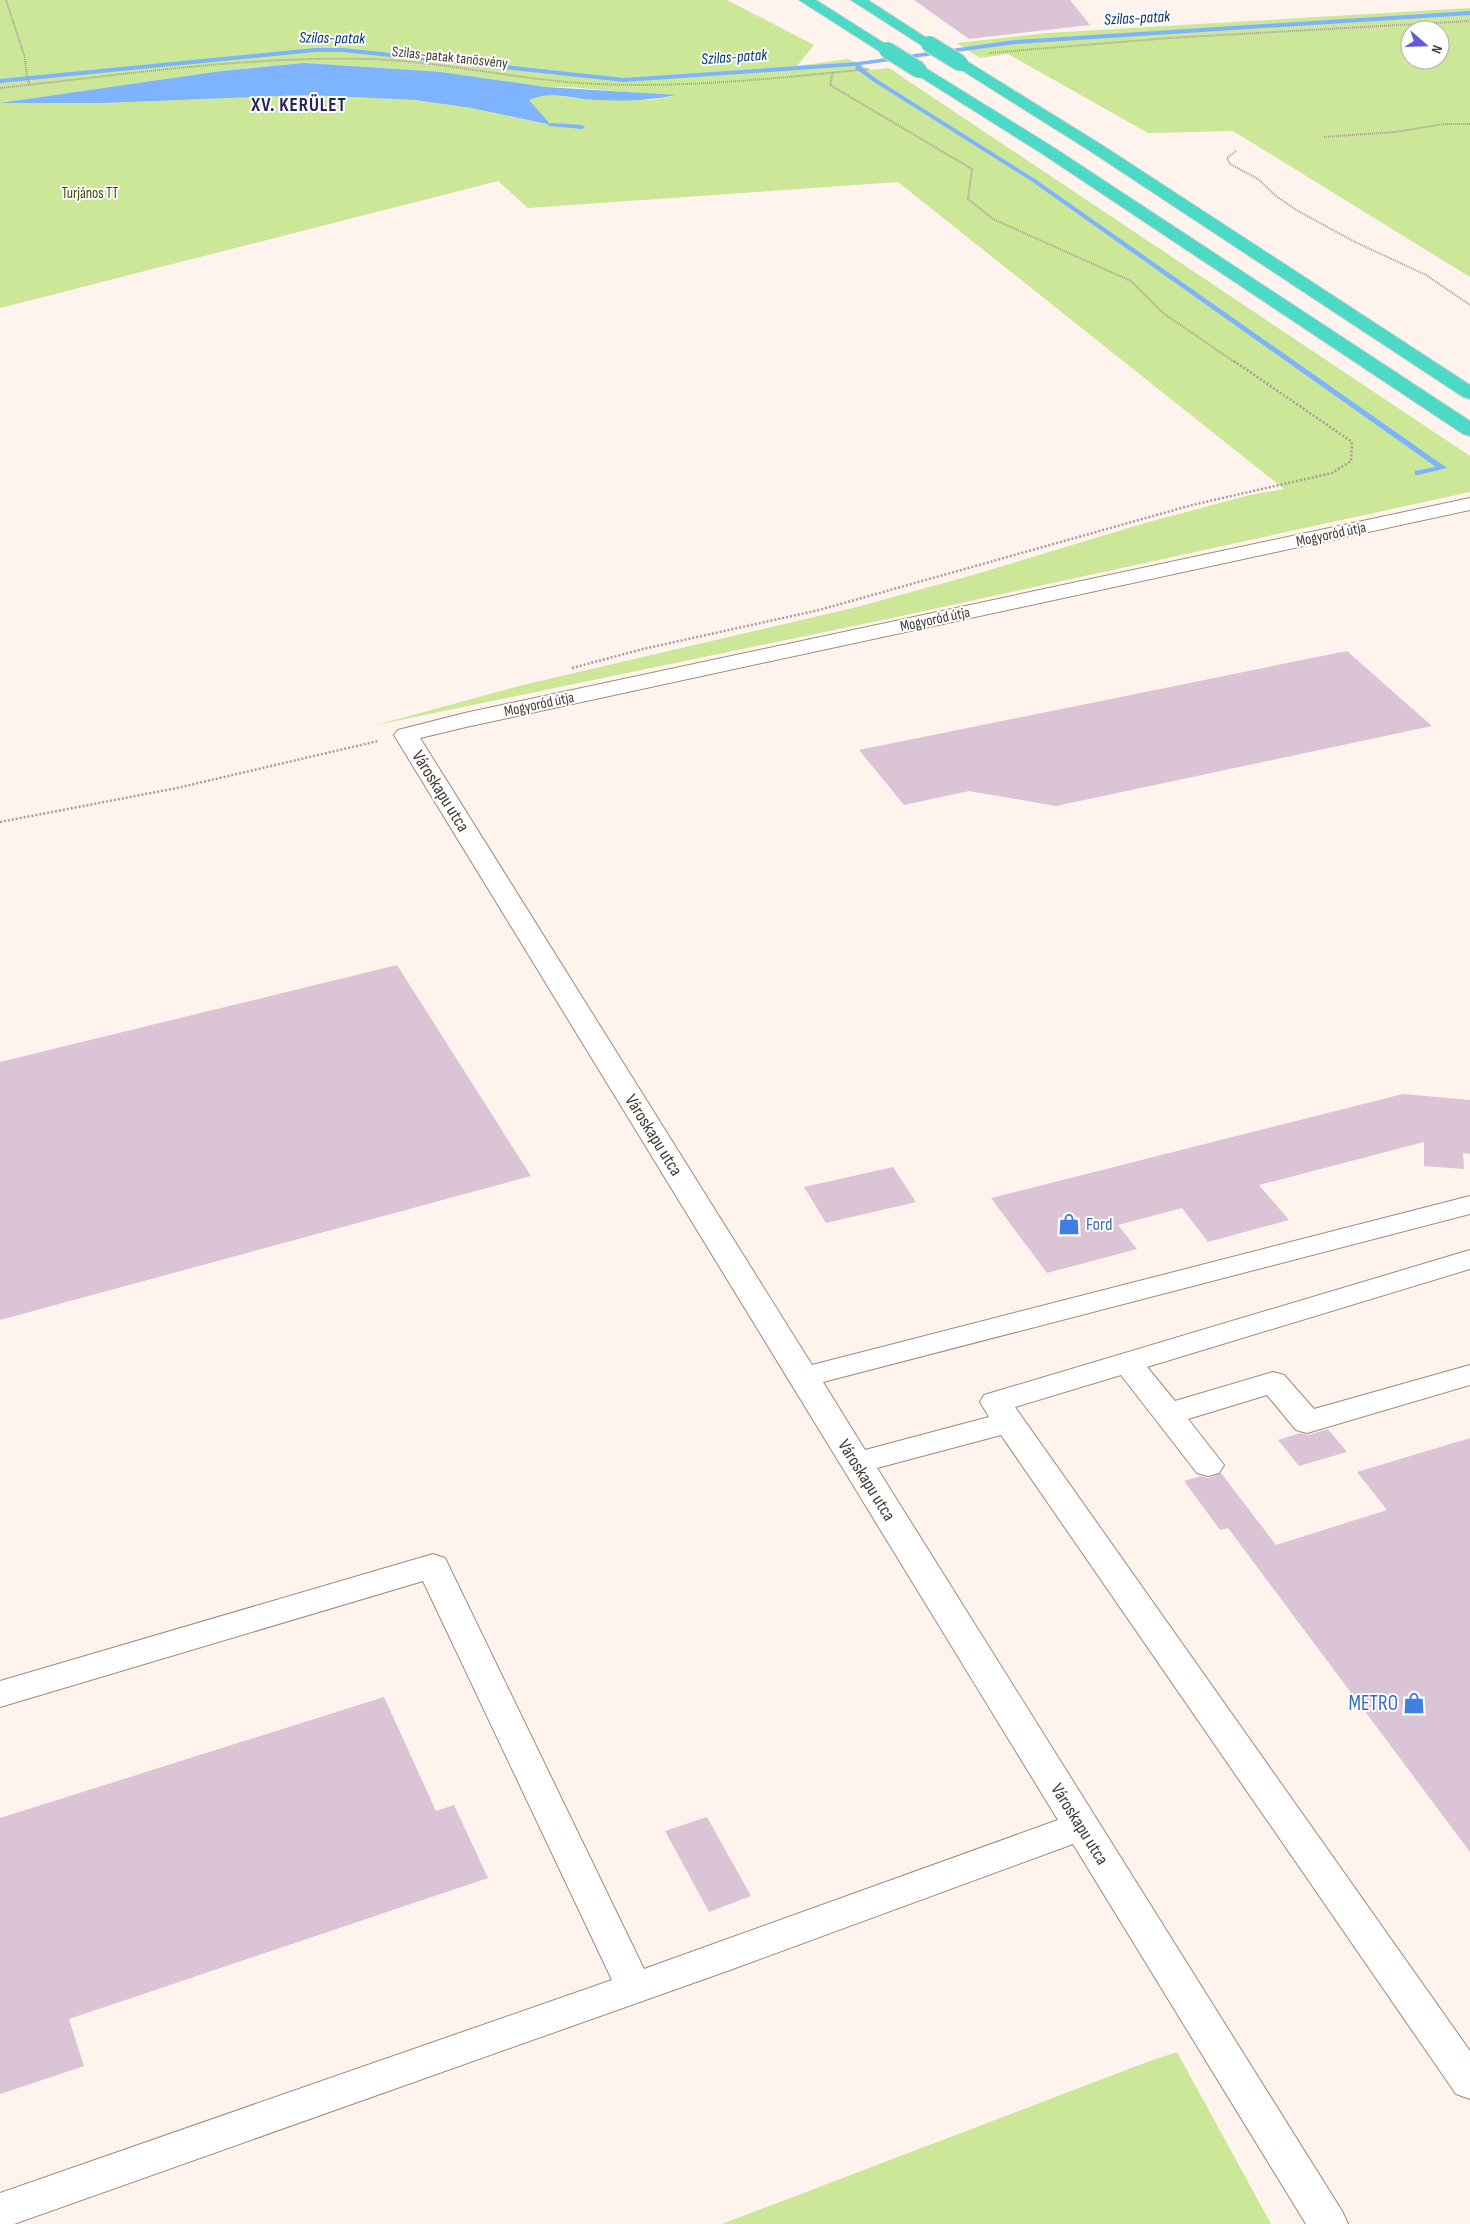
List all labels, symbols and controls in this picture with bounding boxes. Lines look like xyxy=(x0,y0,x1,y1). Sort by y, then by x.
water label: Szilas-patak xyxy=(1104,7,1172,30)
north arrow xyxy=(1400,20,1450,70)
water label: Szilas-patak xyxy=(299,28,366,49)
street label: Szilas-patak tanösvény xyxy=(391,42,509,73)
text: N xyxy=(1427,43,1446,56)
water label: Szilas-patak xyxy=(701,46,769,69)
district label: XV. KERÜLET xyxy=(250,94,347,117)
park label: Turjános TT xyxy=(62,184,118,203)
street label: Mogyoród útja xyxy=(1294,518,1368,551)
street label: Mogyoród útja xyxy=(898,603,972,636)
street label: Mogyoród útja xyxy=(502,688,576,721)
street label: Városkapu utca xyxy=(407,747,474,836)
street label: Városkapu utca xyxy=(620,1091,687,1180)
shop icon: Ford xyxy=(1056,1211,1082,1237)
place label: Ford xyxy=(1086,1214,1112,1235)
street label: Városkapu utca xyxy=(833,1436,900,1525)
shop icon: METRO xyxy=(1401,1690,1427,1716)
place label: METRO xyxy=(1348,1691,1398,1716)
street label: Városkapu utca xyxy=(1046,1780,1113,1869)

